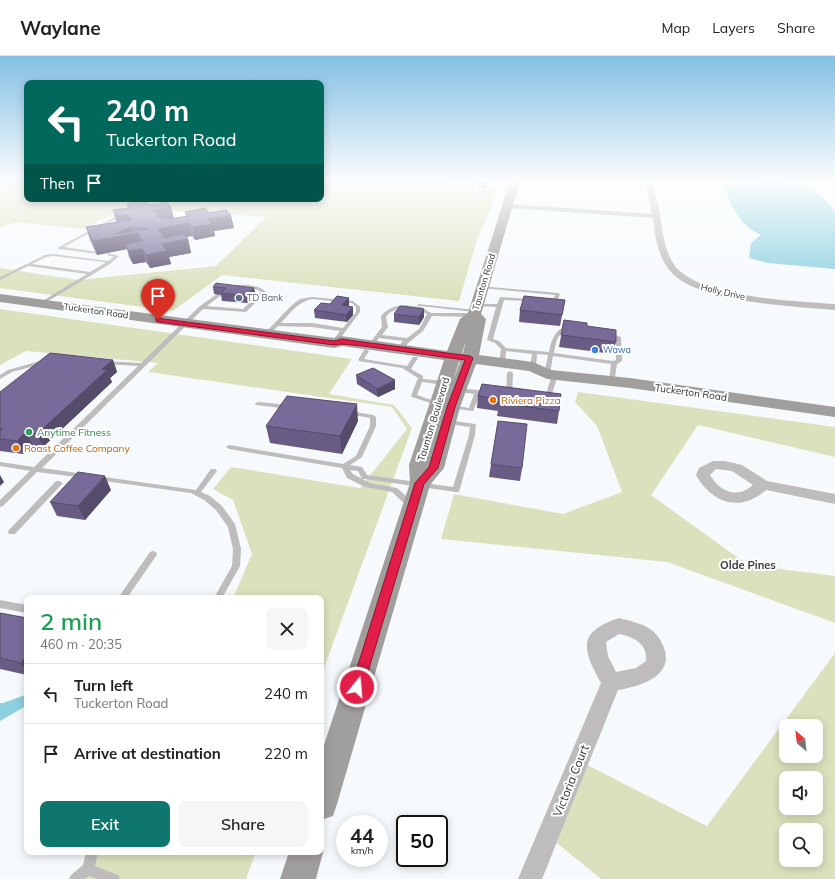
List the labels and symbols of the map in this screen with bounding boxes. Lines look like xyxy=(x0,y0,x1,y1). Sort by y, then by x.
street label: Taunton Road xyxy=(470,252,497,311)
pin xyxy=(141,279,175,320)
street label: Holly Drive xyxy=(700,281,746,303)
place label: TD Bank xyxy=(247,292,283,303)
marker: TD Bank xyxy=(234,293,244,303)
street label: Tuckerton Road xyxy=(63,301,129,320)
place label: Wawa xyxy=(603,344,631,355)
marker: Wawa xyxy=(590,345,600,355)
street label: Taunton Boulevard xyxy=(414,375,452,463)
street label: Tuckerton Road xyxy=(654,381,728,404)
place label: Riviera Pizza xyxy=(501,394,561,407)
marker: Riviera Pizza xyxy=(488,395,498,405)
place label: Anytime Fitness xyxy=(37,426,111,439)
marker: Anytime Fitness xyxy=(24,427,34,437)
place label: Roast Coffee Company xyxy=(24,442,130,455)
marker: Roast Coffee Company xyxy=(11,443,21,453)
district label: Olde Pines xyxy=(720,558,776,572)
position arrow xyxy=(336,666,378,708)
north arrow xyxy=(779,719,823,763)
street label: Victoria Court xyxy=(549,743,592,819)
speed limit sign: 50 xyxy=(396,815,448,867)

